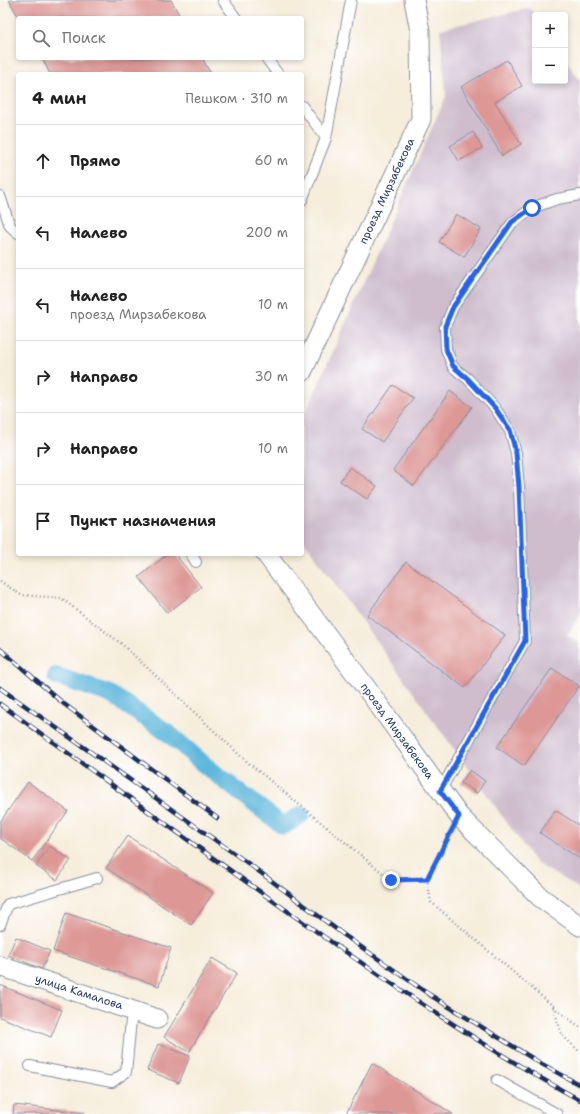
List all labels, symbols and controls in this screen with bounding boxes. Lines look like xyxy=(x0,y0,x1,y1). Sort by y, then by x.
map controls xyxy=(532,12,568,84)
button: + xyxy=(532,12,568,48)
search box xyxy=(16,16,304,60)
icon: search xyxy=(30,27,52,49)
text: Поиск xyxy=(62,28,106,48)
button: − xyxy=(532,48,568,84)
text: 4 мин xyxy=(32,87,87,109)
text: Пешком · 310 m xyxy=(185,90,288,107)
street label: проезд Мирзабекова xyxy=(356,135,418,246)
icon: ahead xyxy=(32,150,54,172)
text: Прямо xyxy=(70,151,120,171)
text: 60 m xyxy=(255,152,288,169)
route start xyxy=(523,199,541,217)
icon: left xyxy=(32,222,54,244)
text: Налево xyxy=(70,223,128,243)
text: 200 m xyxy=(246,224,288,241)
text: Налево xyxy=(70,286,128,306)
icon: left xyxy=(32,294,54,316)
text: 10 m xyxy=(258,296,288,313)
text: проезд Мирзабекова xyxy=(70,306,206,323)
icon: right xyxy=(32,366,54,388)
text: Направо xyxy=(70,367,138,387)
text: 30 m xyxy=(254,368,288,385)
icon: right xyxy=(32,438,54,460)
text: Направо xyxy=(70,439,138,459)
text: 10 m xyxy=(258,440,288,457)
icon: arrive xyxy=(32,510,54,532)
text: Пункт назначения xyxy=(70,511,216,531)
street label: проезд Мирзабекова xyxy=(357,680,437,782)
route end xyxy=(382,871,400,889)
street label: улица Камалова xyxy=(33,971,125,1013)

